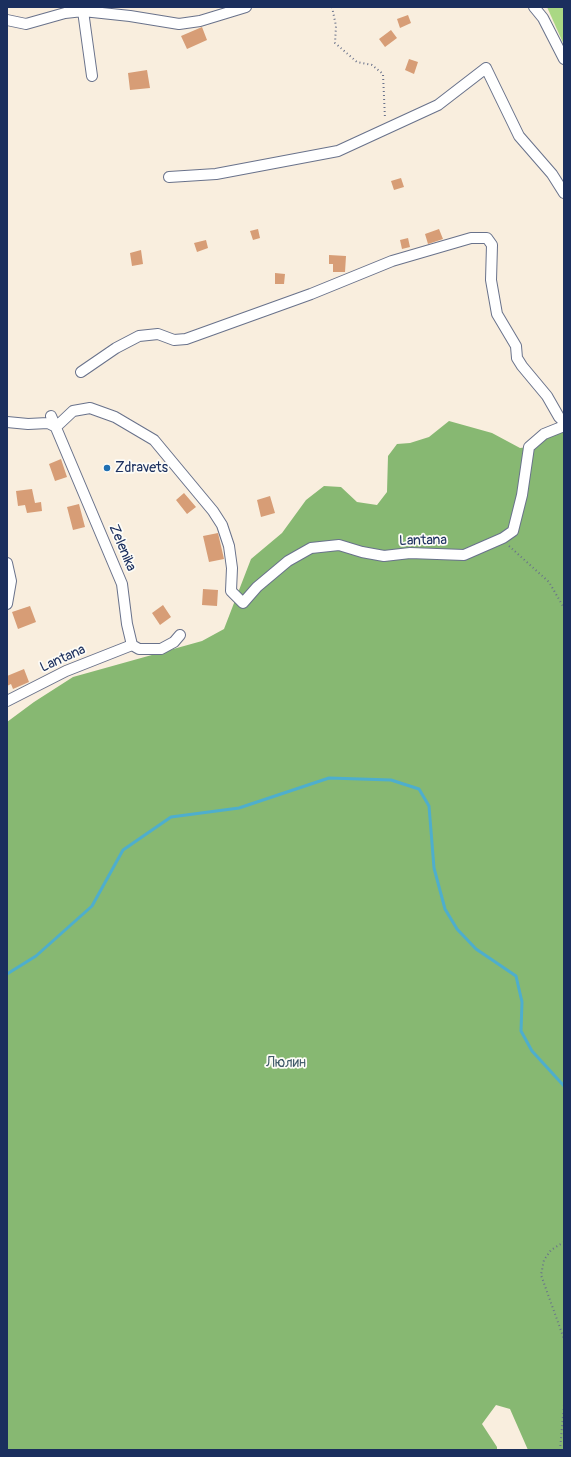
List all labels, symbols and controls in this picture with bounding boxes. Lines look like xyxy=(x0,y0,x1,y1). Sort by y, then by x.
place label: Zdravets xyxy=(115,460,168,476)
marker: Zdravets xyxy=(102,463,112,473)
street label: Zelenika xyxy=(105,522,139,574)
street label: Lantana xyxy=(399,532,447,550)
street label: Lantana xyxy=(38,642,88,676)
park label: Люлин xyxy=(266,1055,306,1071)

